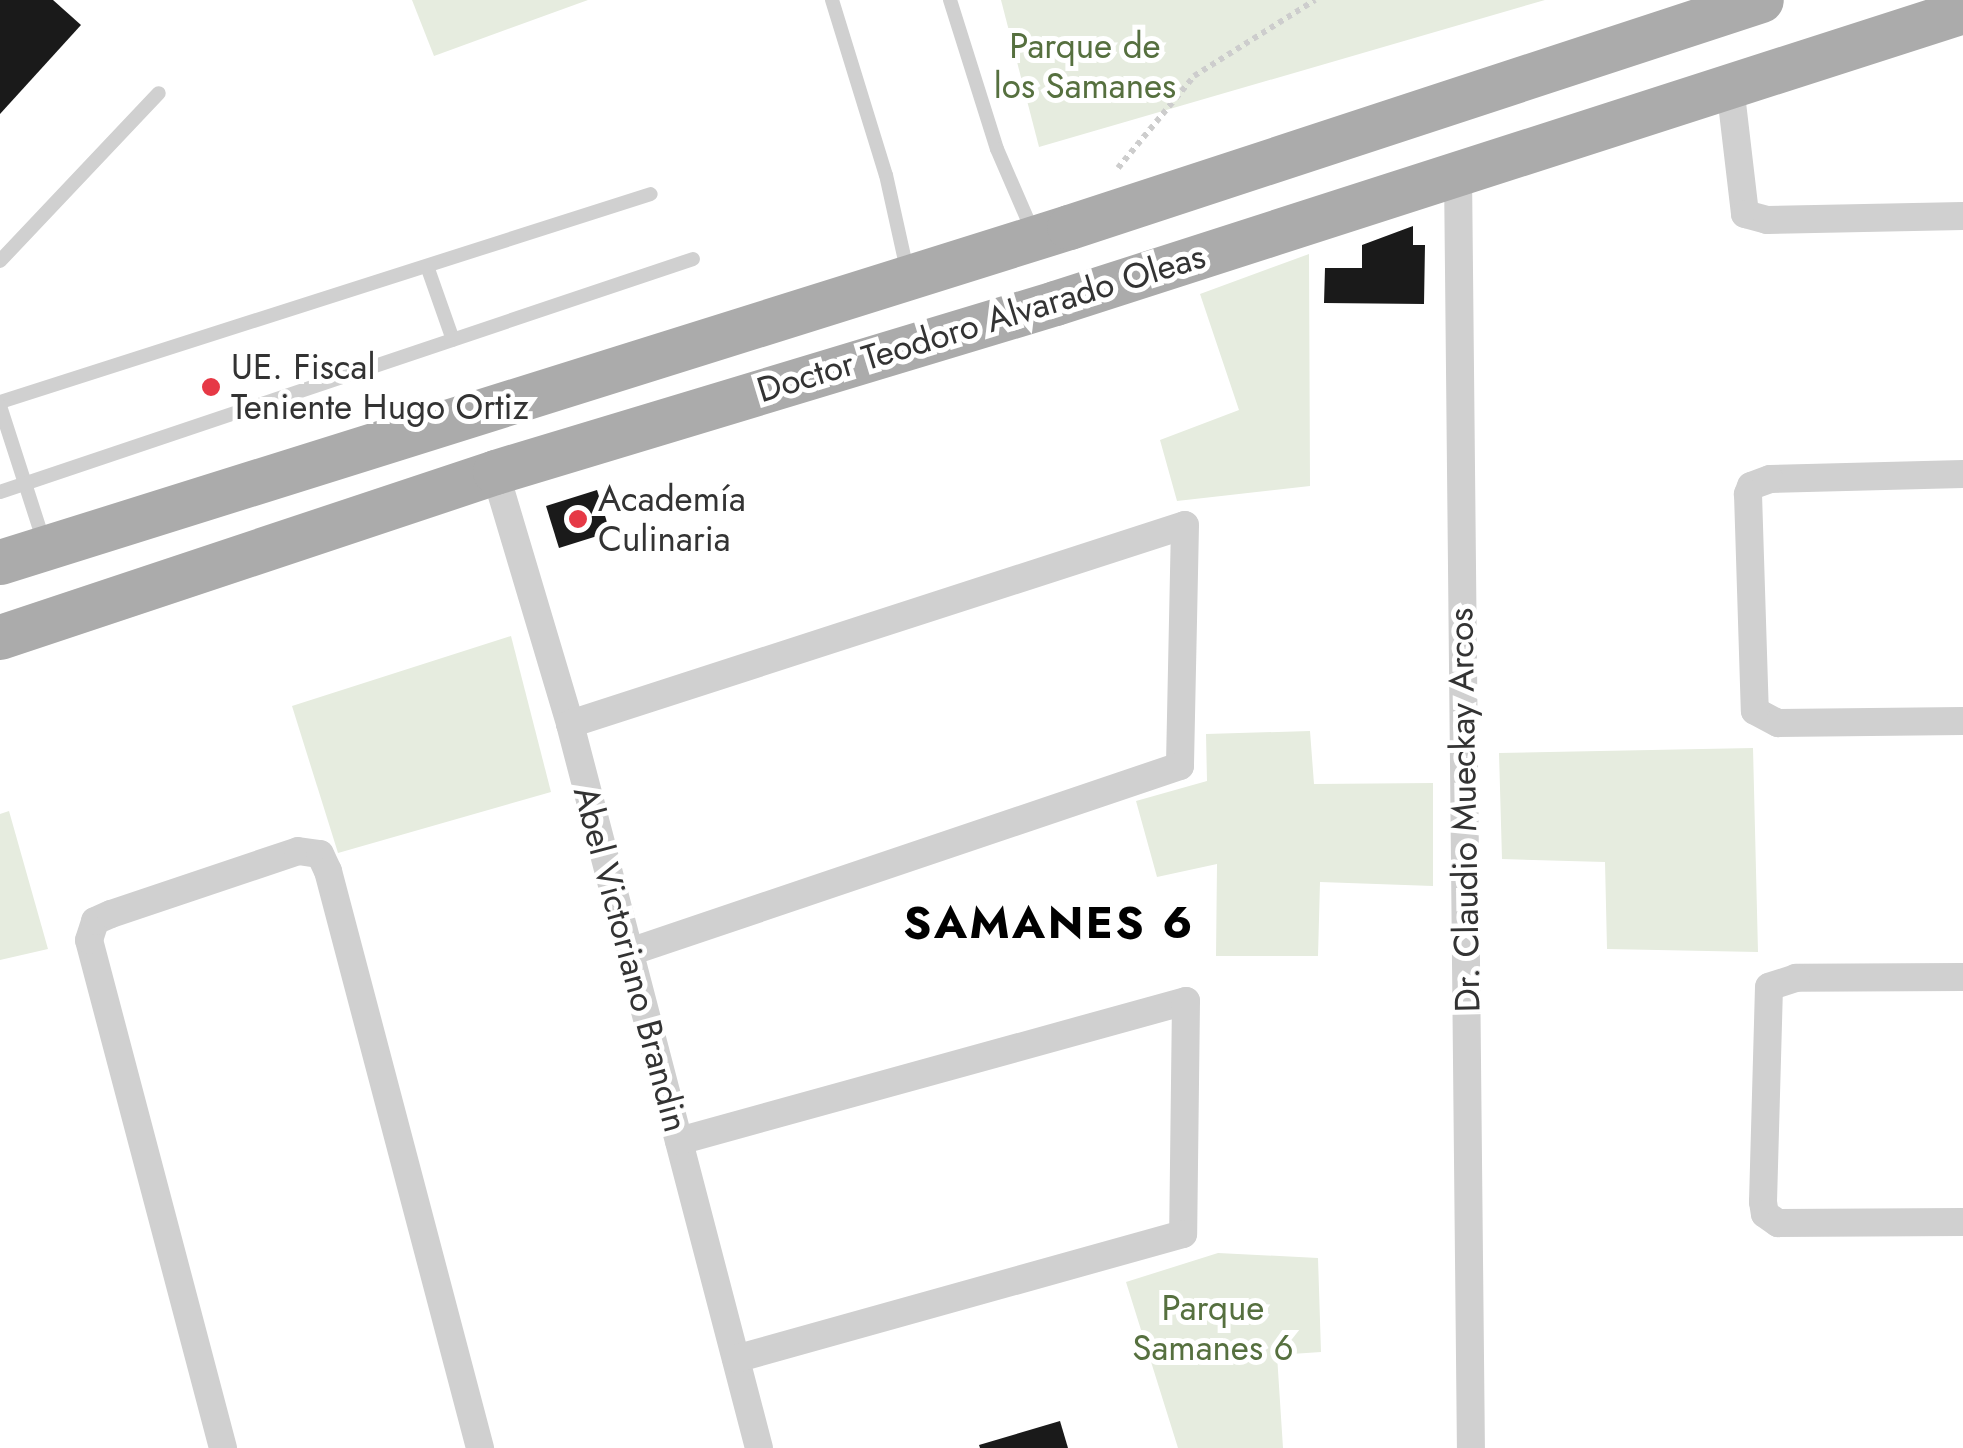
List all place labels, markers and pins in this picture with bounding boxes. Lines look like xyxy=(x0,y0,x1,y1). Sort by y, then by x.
place label: UE. Fiscal Teniente Hugo Ortiz xyxy=(231,346,529,428)
marker: UE. Fiscal Teniente Hugo Ortiz xyxy=(200,376,222,398)
place label: Academía Culinaria xyxy=(598,478,746,560)
marker: Academía Culinaria xyxy=(567,508,589,530)

